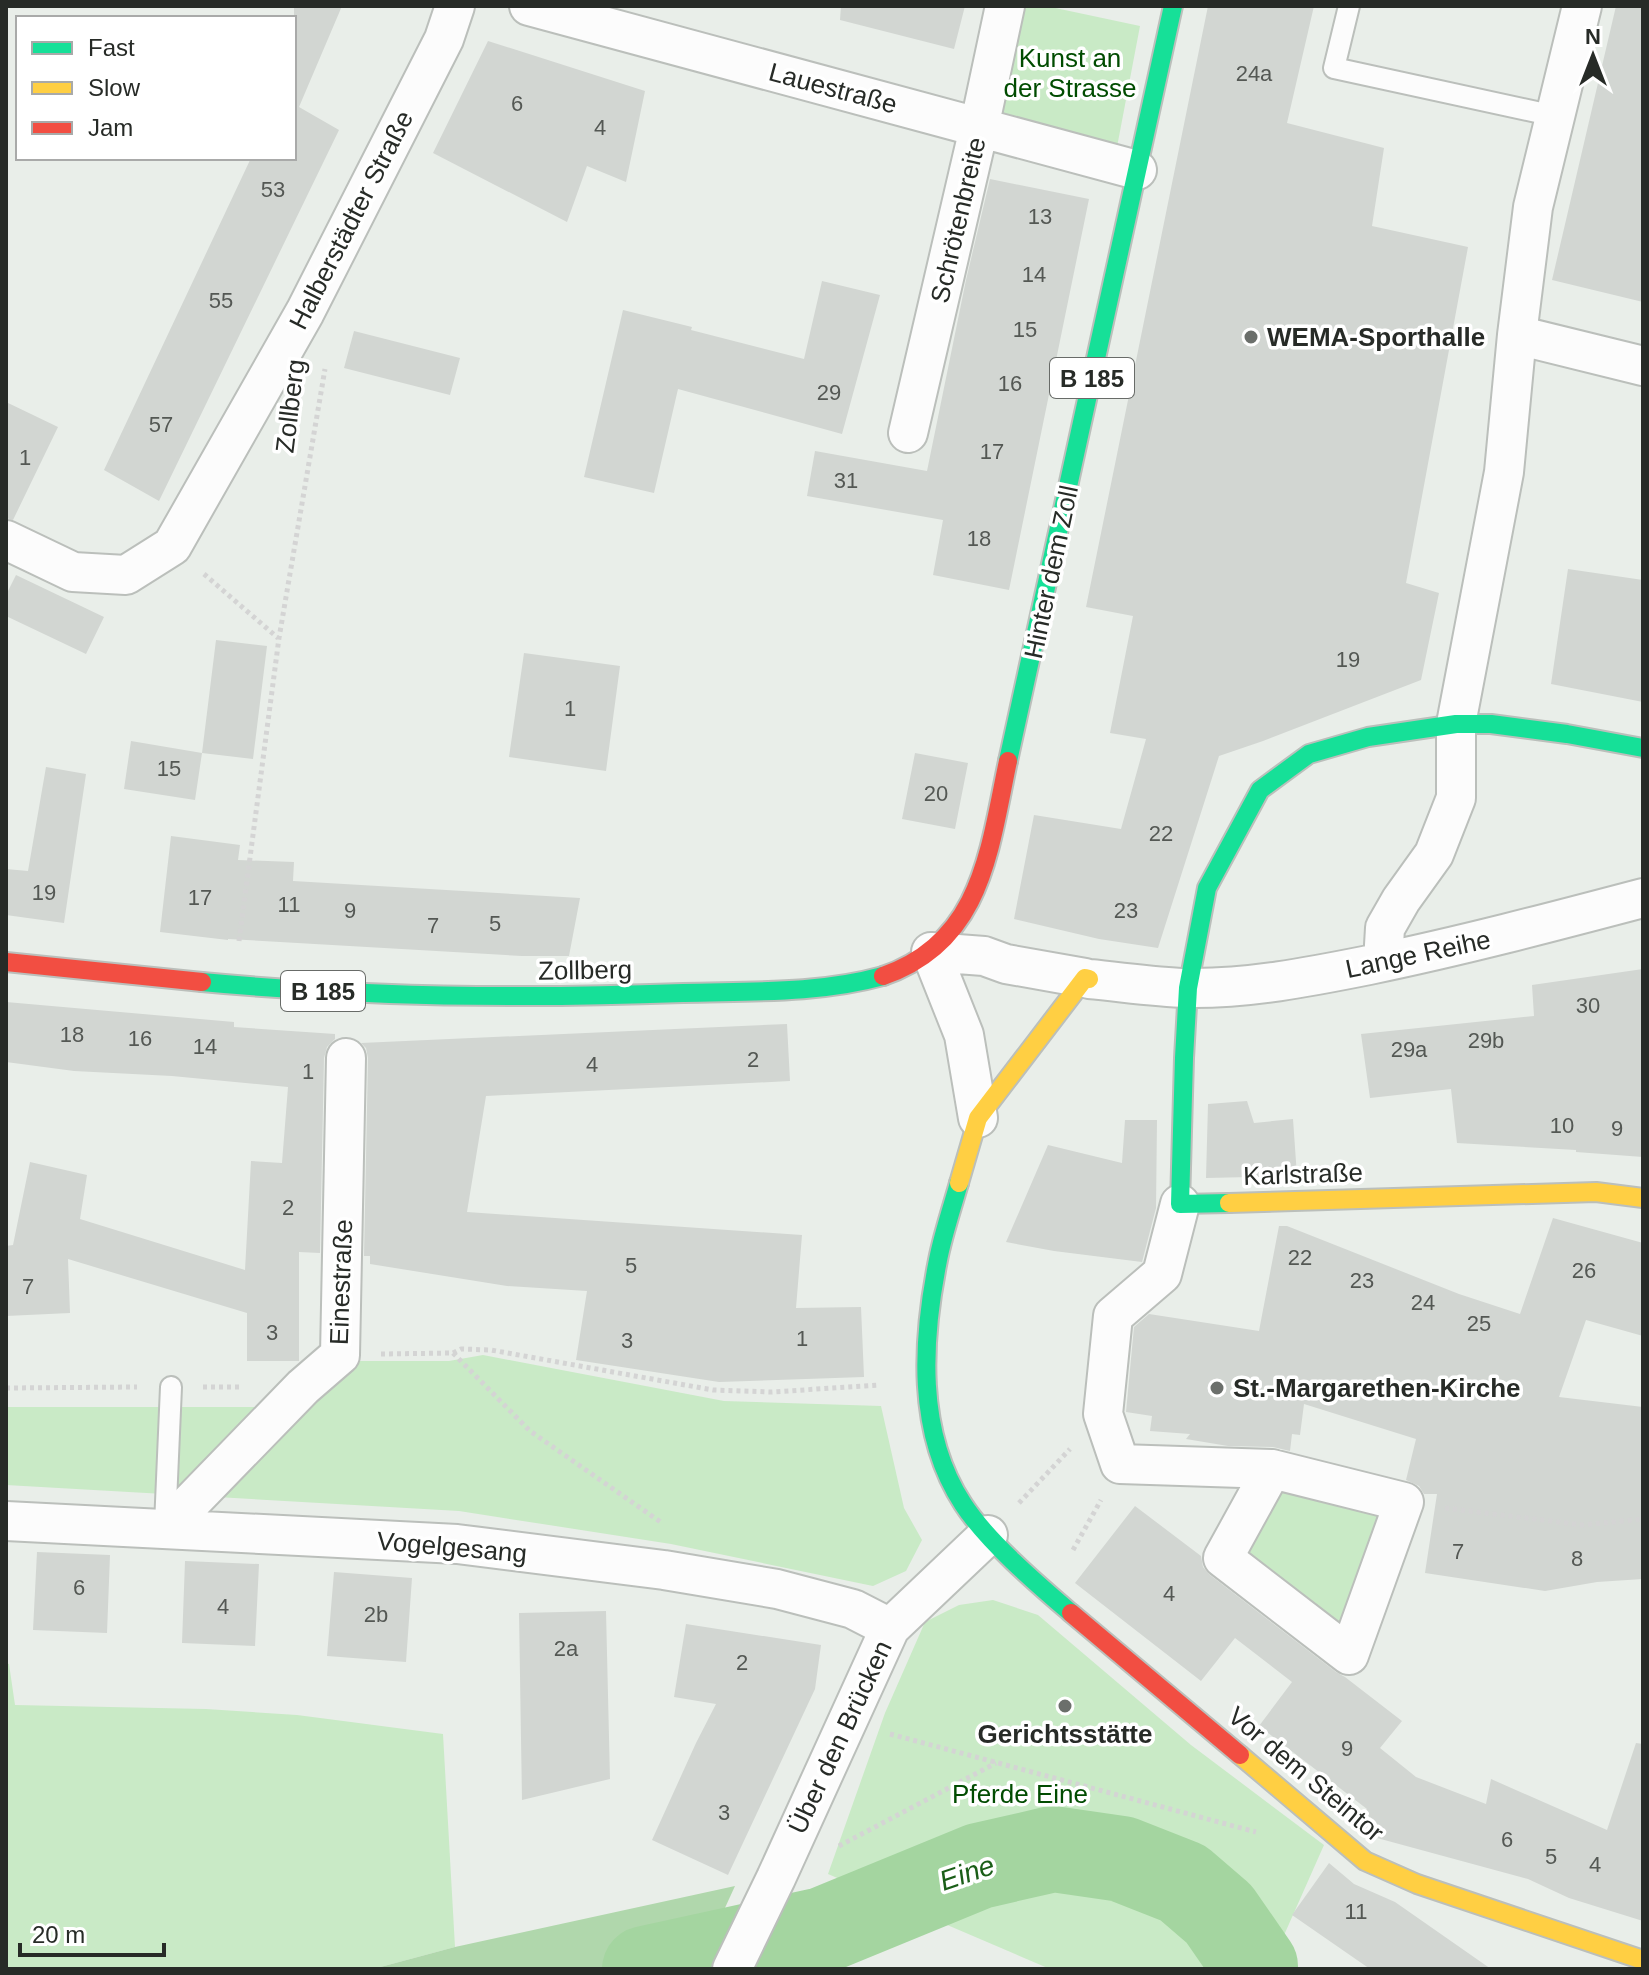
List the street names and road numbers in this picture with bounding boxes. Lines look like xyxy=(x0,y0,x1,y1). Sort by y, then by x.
street label: Lauestraße xyxy=(766,56,900,120)
street label: Halberstädter Straße xyxy=(283,106,419,334)
street label: Schrötenbreite xyxy=(924,134,992,306)
street label: Zollberg xyxy=(269,358,311,454)
road number: B 185 xyxy=(1050,358,1134,398)
street label: Hinter dem Zoll xyxy=(1018,483,1084,661)
street label: Lange Reihe xyxy=(1343,924,1493,984)
street label: Zollberg xyxy=(538,954,632,986)
road number: B 185 xyxy=(281,971,365,1011)
street label: Karlstraße xyxy=(1243,1157,1363,1191)
street label: Einestraße xyxy=(324,1219,358,1345)
street label: Vogelgesang xyxy=(376,1526,528,1568)
street label: Über den Brücken xyxy=(782,1636,898,1838)
street label: Vor dem Steintor xyxy=(1222,1700,1390,1848)

